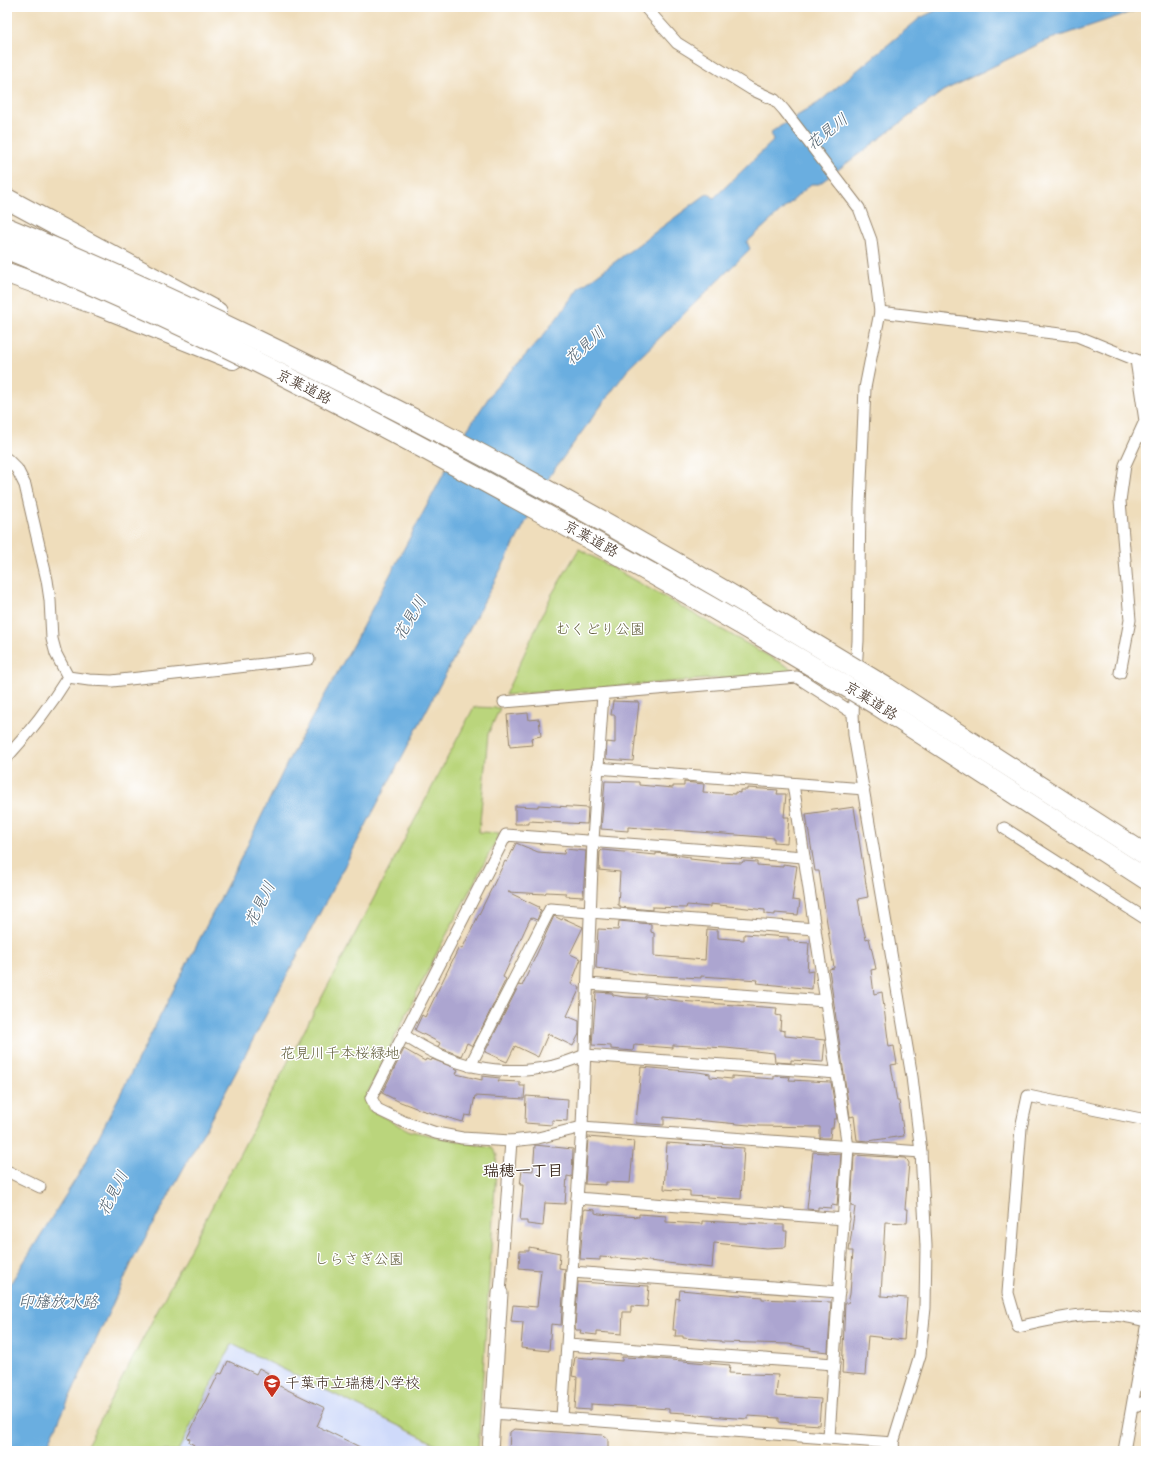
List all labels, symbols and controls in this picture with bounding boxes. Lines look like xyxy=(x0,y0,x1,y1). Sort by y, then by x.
water label: 花見川 xyxy=(801,109,853,155)
water label: 花見川 xyxy=(560,322,610,370)
street label: 京葉道路 xyxy=(272,364,336,410)
street label: 京葉道路 xyxy=(560,515,622,563)
water label: 花見川 xyxy=(388,592,432,644)
park label: むくどり公園 xyxy=(555,619,645,640)
street label: 京葉道路 xyxy=(840,676,902,726)
water label: 花見川 xyxy=(239,878,281,930)
park label: 花見川千本桜緑地 xyxy=(280,1043,400,1064)
district label: 瑞穂一丁目 xyxy=(483,1160,563,1182)
water label: 花見川 xyxy=(92,1167,134,1219)
park label: しらさぎ公園 xyxy=(314,1249,404,1270)
water label: 印旛放水路 xyxy=(18,1291,99,1313)
school or university icon: 千葉市立瑞穂小学校 xyxy=(262,1373,282,1398)
place label: 千葉市立瑞穂小学校 xyxy=(285,1373,420,1394)

